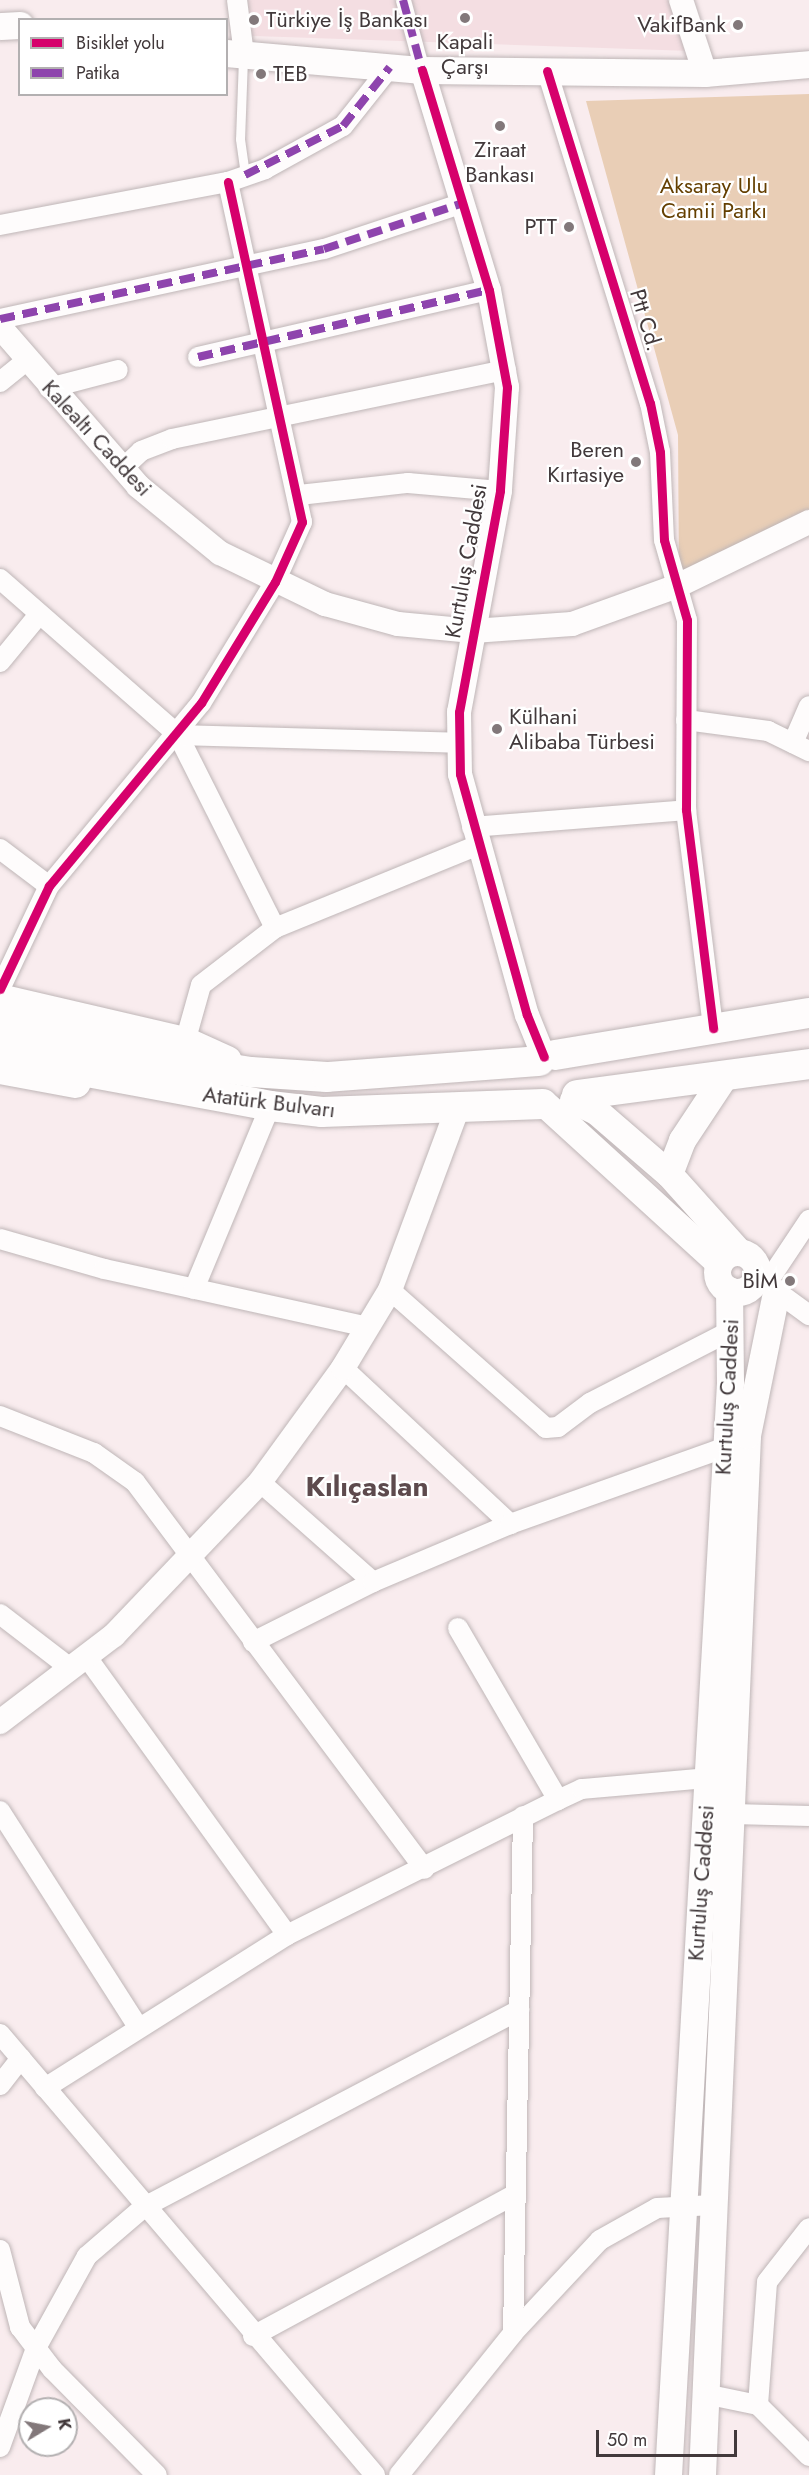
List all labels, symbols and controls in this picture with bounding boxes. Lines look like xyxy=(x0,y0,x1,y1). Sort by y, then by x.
place label: Türkiye İş Bankası xyxy=(266,7,428,33)
marker: Kapali Çarşı xyxy=(458,11,472,25)
place label: VakifBank xyxy=(637,12,726,38)
marker: Türkiye İş Bankası xyxy=(247,13,261,27)
legend xyxy=(18,18,228,96)
marker: VakifBank xyxy=(731,18,745,32)
place label: Kapali Çarşı xyxy=(437,28,493,80)
text: Bisiklet yolu xyxy=(76,30,165,56)
text: Patika xyxy=(76,60,120,86)
place label: TEB xyxy=(273,61,308,87)
marker: TEB xyxy=(254,67,268,81)
marker: Ziraat Bankası xyxy=(493,119,507,133)
place label: Ziraat Bankası xyxy=(465,136,535,188)
park label: Aksaray Ulu Camii Parkı xyxy=(660,172,768,224)
place label: PTT xyxy=(524,214,557,240)
marker: PTT xyxy=(562,220,576,234)
street label: Ptt Cd. xyxy=(624,286,668,354)
street label: Kalealtı Caddesi xyxy=(36,374,158,502)
place label: Beren Kırtasiye xyxy=(547,436,624,488)
marker: Beren Kırtasiye xyxy=(629,455,643,469)
street label: Kurtuluş Caddesi xyxy=(439,482,493,640)
place label: Külhani Alibaba Türbesi xyxy=(509,703,655,754)
marker: Külhani Alibaba Türbesi xyxy=(490,722,504,736)
street label: Atatürk Bulvarı xyxy=(201,1081,337,1123)
place label: BİM xyxy=(743,1268,778,1294)
marker: BİM xyxy=(783,1274,797,1288)
street label: Kurtuluş Caddesi xyxy=(710,1318,744,1476)
district label: Kılıçaslan xyxy=(305,1470,429,1504)
street label: Kurtuluş Caddesi xyxy=(682,1804,720,1962)
north arrow xyxy=(18,2397,78,2457)
text: K xyxy=(52,2417,77,2432)
scale bar xyxy=(599,2418,740,2456)
text: 50 m xyxy=(607,2427,647,2453)

